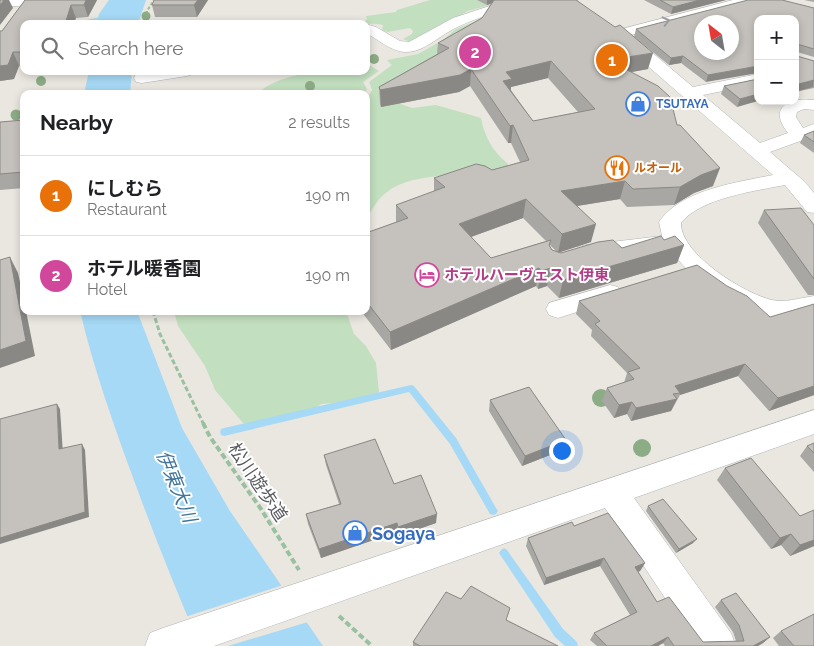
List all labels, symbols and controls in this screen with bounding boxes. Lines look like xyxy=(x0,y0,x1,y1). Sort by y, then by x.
north arrow xyxy=(694,15,739,60)
map controls xyxy=(754,15,799,105)
button: + xyxy=(754,15,799,60)
one-way arrow xyxy=(662,16,671,27)
search box xyxy=(20,20,370,75)
pin: 2 xyxy=(459,33,491,71)
icon: search xyxy=(38,34,66,62)
text: Search here xyxy=(78,37,184,59)
pin: 1 xyxy=(596,41,628,79)
button: − xyxy=(754,60,799,105)
shop icon: TSUTAYA xyxy=(625,91,651,117)
place label: TSUTAYA xyxy=(656,97,710,111)
text: Nearby xyxy=(40,110,113,135)
text: 2 results xyxy=(288,113,350,132)
restaurant icon: ルオール xyxy=(604,155,630,181)
place label: ルオール xyxy=(634,161,682,175)
text: にしむら xyxy=(87,177,163,199)
text: 1 xyxy=(52,186,60,205)
text: 190 m xyxy=(305,186,350,205)
text: Restaurant xyxy=(87,200,167,219)
text: ホテル暖香園 xyxy=(87,257,201,279)
hotel icon: ホテルハーヴェスト伊東 xyxy=(414,262,440,288)
text: 2 xyxy=(51,266,61,285)
text: 190 m xyxy=(305,266,350,285)
place label: ホテルハーヴェスト伊東 xyxy=(444,266,609,284)
text: Hotel xyxy=(87,280,127,299)
your location xyxy=(549,438,575,464)
street label: 松川遊歩道 xyxy=(224,439,292,525)
water label: 伊東大川 xyxy=(153,447,202,527)
shop icon: Sogaya xyxy=(342,520,368,546)
place label: Sogaya xyxy=(372,523,435,544)

